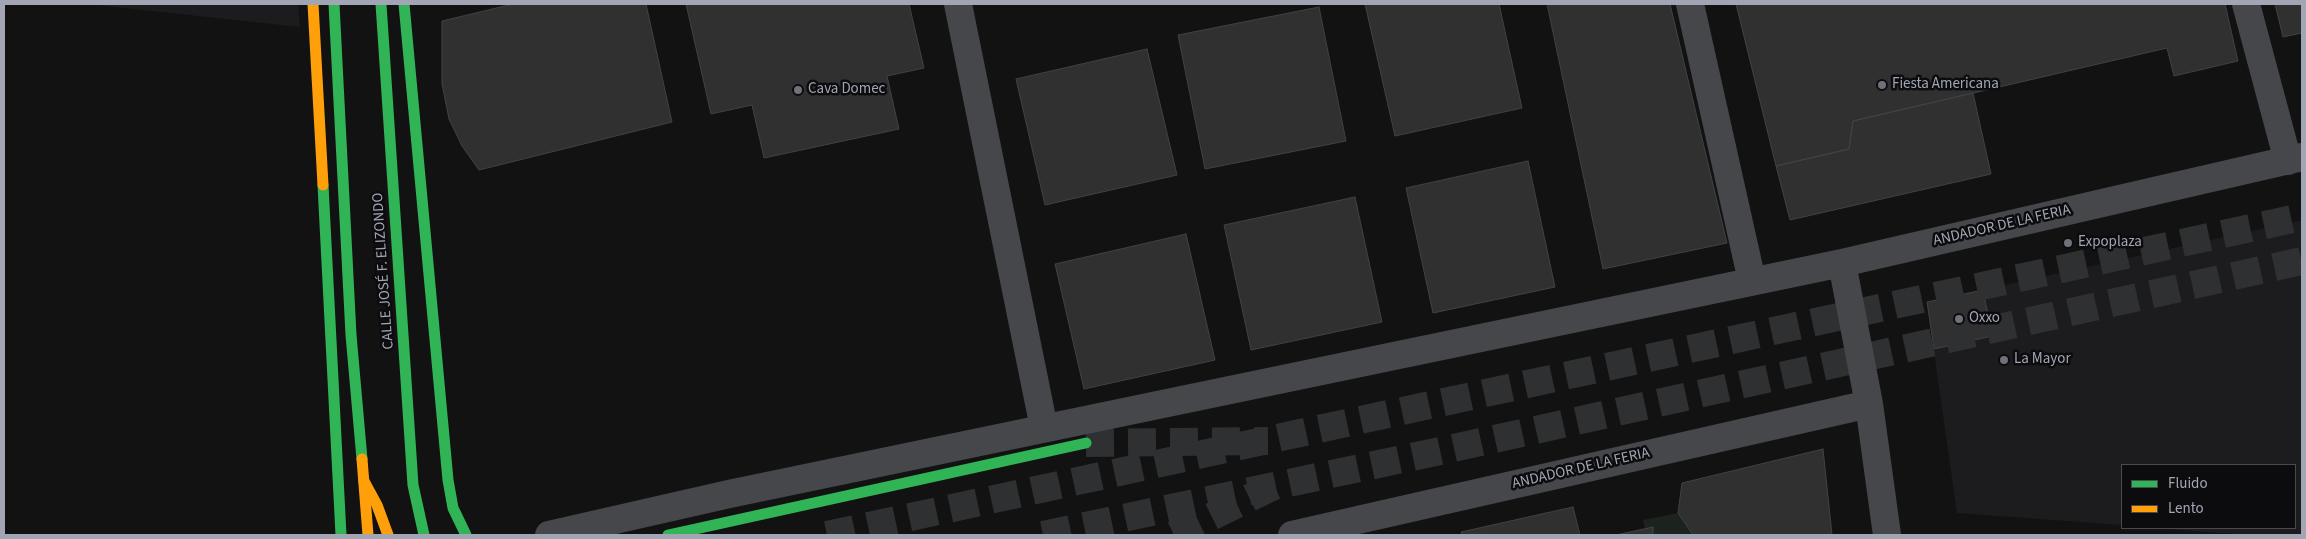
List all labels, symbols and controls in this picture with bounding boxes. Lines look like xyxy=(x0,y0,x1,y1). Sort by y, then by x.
place label: Fiesta Americana xyxy=(1892,76,1999,94)
marker: Fiesta Americana xyxy=(1876,79,1888,91)
place label: Cava Domec xyxy=(808,81,885,99)
marker: Cava Domec xyxy=(792,84,804,96)
street label: CALLE JOSÉ F. ELIZONDO xyxy=(370,192,398,350)
street label: ANDADOR DE LA FERIA xyxy=(1932,201,2072,251)
place label: Expoplaza xyxy=(2078,234,2142,252)
marker: Expoplaza xyxy=(2062,237,2074,249)
place label: Oxxo xyxy=(1969,310,2000,328)
marker: Oxxo xyxy=(1953,313,1965,325)
place label: La Mayor xyxy=(2014,351,2071,369)
marker: La Mayor xyxy=(1998,354,2010,366)
street label: ANDADOR DE LA FERIA xyxy=(1511,444,1651,494)
legend xyxy=(2121,464,2296,529)
text: Fluido xyxy=(2168,473,2208,494)
text: Lento xyxy=(2168,498,2204,519)

